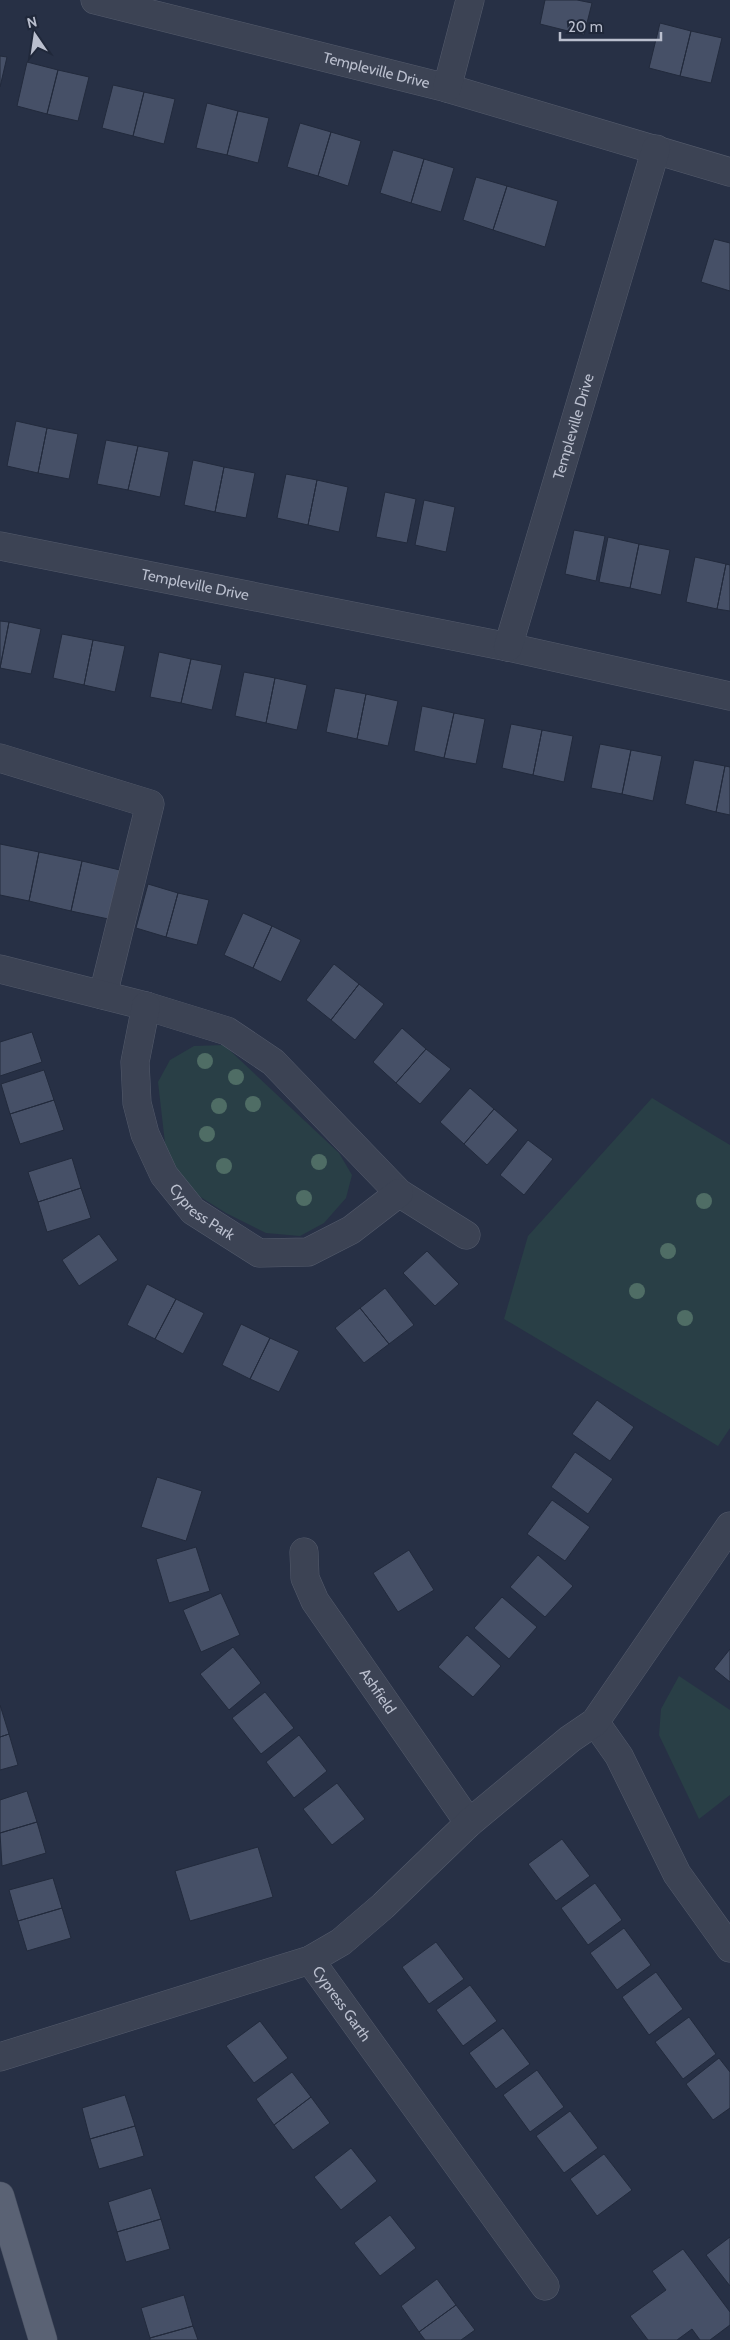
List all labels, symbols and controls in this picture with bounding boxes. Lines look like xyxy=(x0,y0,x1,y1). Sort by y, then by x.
north arrow xyxy=(10,10,60,60)
scale bar xyxy=(560,10,661,42)
text: N xyxy=(25,12,39,32)
text: 20 m xyxy=(568,18,603,36)
street label: Templeville Drive xyxy=(321,48,432,92)
street label: Templeville Drive xyxy=(549,371,598,482)
street label: Templeville Drive xyxy=(140,565,251,604)
street label: Cypress Park xyxy=(166,1180,238,1244)
street label: Ashfield xyxy=(356,1665,400,1717)
street label: Cypress Garth xyxy=(308,1963,375,2045)

